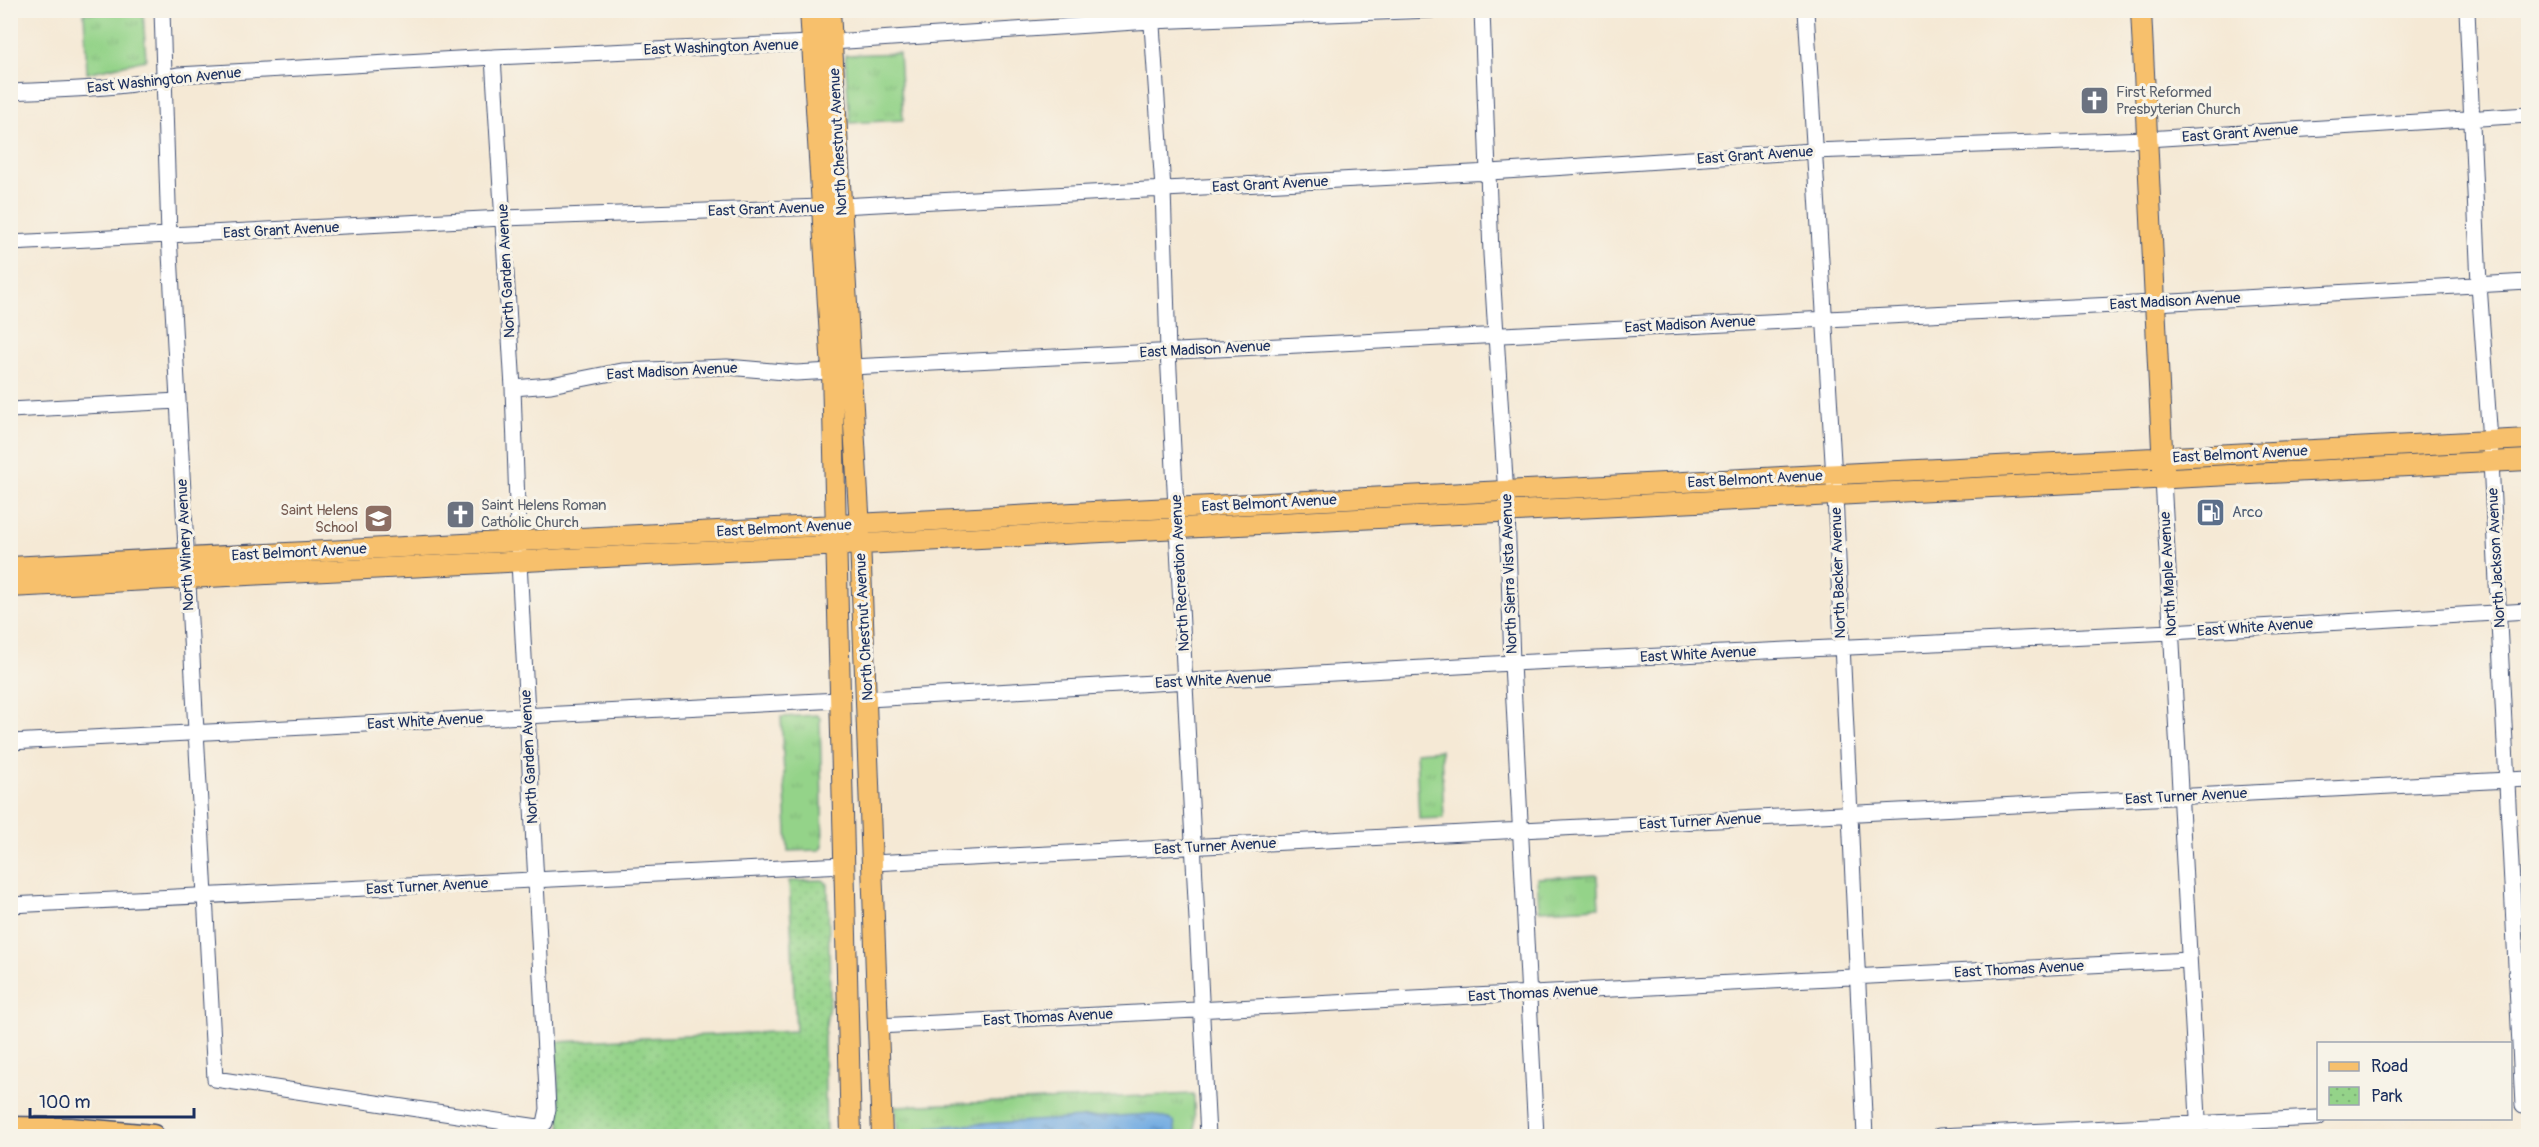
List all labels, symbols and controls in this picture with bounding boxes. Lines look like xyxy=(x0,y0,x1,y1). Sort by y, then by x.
street label: East Washington Avenue xyxy=(643,35,799,60)
street label: East Washington Avenue xyxy=(86,63,243,98)
street label: North Chestnut Avenue xyxy=(825,67,852,216)
place label: First Reformed Presbyterian Church xyxy=(2116,83,2241,119)
church icon: First Reformed Presbyterian Church xyxy=(2079,85,2111,117)
street label: East Grant Avenue xyxy=(2181,120,2299,147)
street label: East Grant Avenue xyxy=(1696,142,1814,169)
street label: East Grant Avenue xyxy=(1211,172,1329,197)
street label: East Grant Avenue xyxy=(708,198,825,221)
street label: North Garden Avenue xyxy=(493,203,520,339)
street label: East Grant Avenue xyxy=(222,218,340,243)
street label: East Madison Avenue xyxy=(2109,289,2242,314)
street label: East Madison Avenue xyxy=(1624,312,1757,337)
street label: East Madison Avenue xyxy=(1139,337,1272,362)
street label: East Madison Avenue xyxy=(606,359,739,384)
street label: East Belmont Avenue xyxy=(2172,441,2309,468)
street label: East Belmont Avenue xyxy=(1687,466,1824,493)
street label: North Winery Avenue xyxy=(173,478,198,611)
street label: North Jackson Avenue xyxy=(2483,487,2510,629)
street label: East Belmont Avenue xyxy=(1201,490,1338,517)
street label: North Recreation Avenue xyxy=(1167,493,1194,652)
street label: North Sierra Vista Avenue xyxy=(1497,493,1522,654)
place label: Saint Helens Roman Catholic Church xyxy=(481,496,607,532)
fuel station icon: Arco xyxy=(2195,496,2227,528)
church icon: Saint Helens Roman Catholic Church xyxy=(444,498,476,530)
place label: Saint Helens School xyxy=(280,501,358,537)
school or university icon: Saint Helens School xyxy=(363,503,395,535)
place label: Arco xyxy=(2232,503,2263,522)
street label: North Backer Avenue xyxy=(1827,506,1850,639)
street label: North Maple Avenue xyxy=(2156,510,2181,637)
street label: East Belmont Avenue xyxy=(716,515,853,542)
street label: East Belmont Avenue xyxy=(231,539,368,566)
street label: North Chestnut Avenue xyxy=(851,552,878,701)
street label: East White Avenue xyxy=(2196,614,2314,641)
street label: East White Avenue xyxy=(1639,642,1757,667)
street label: East White Avenue xyxy=(1154,668,1272,693)
street label: North Garden Avenue xyxy=(516,689,543,825)
street label: East White Avenue xyxy=(366,709,484,734)
street label: East Turner Avenue xyxy=(2125,784,2248,809)
street label: East Turner Avenue xyxy=(1639,809,1762,834)
street label: East Turner Avenue xyxy=(1154,834,1277,859)
street label: East Turner Avenue xyxy=(366,874,489,899)
street label: East Thomas Avenue xyxy=(1954,957,2085,982)
street label: East Thomas Avenue xyxy=(1468,981,1599,1006)
street label: East Thomas Avenue xyxy=(983,1005,1114,1030)
legend xyxy=(2317,1042,2512,1120)
text: Road xyxy=(2371,1055,2408,1078)
scale bar xyxy=(30,1081,194,1119)
text: Park xyxy=(2371,1085,2403,1108)
text: 100 m xyxy=(39,1091,91,1114)

